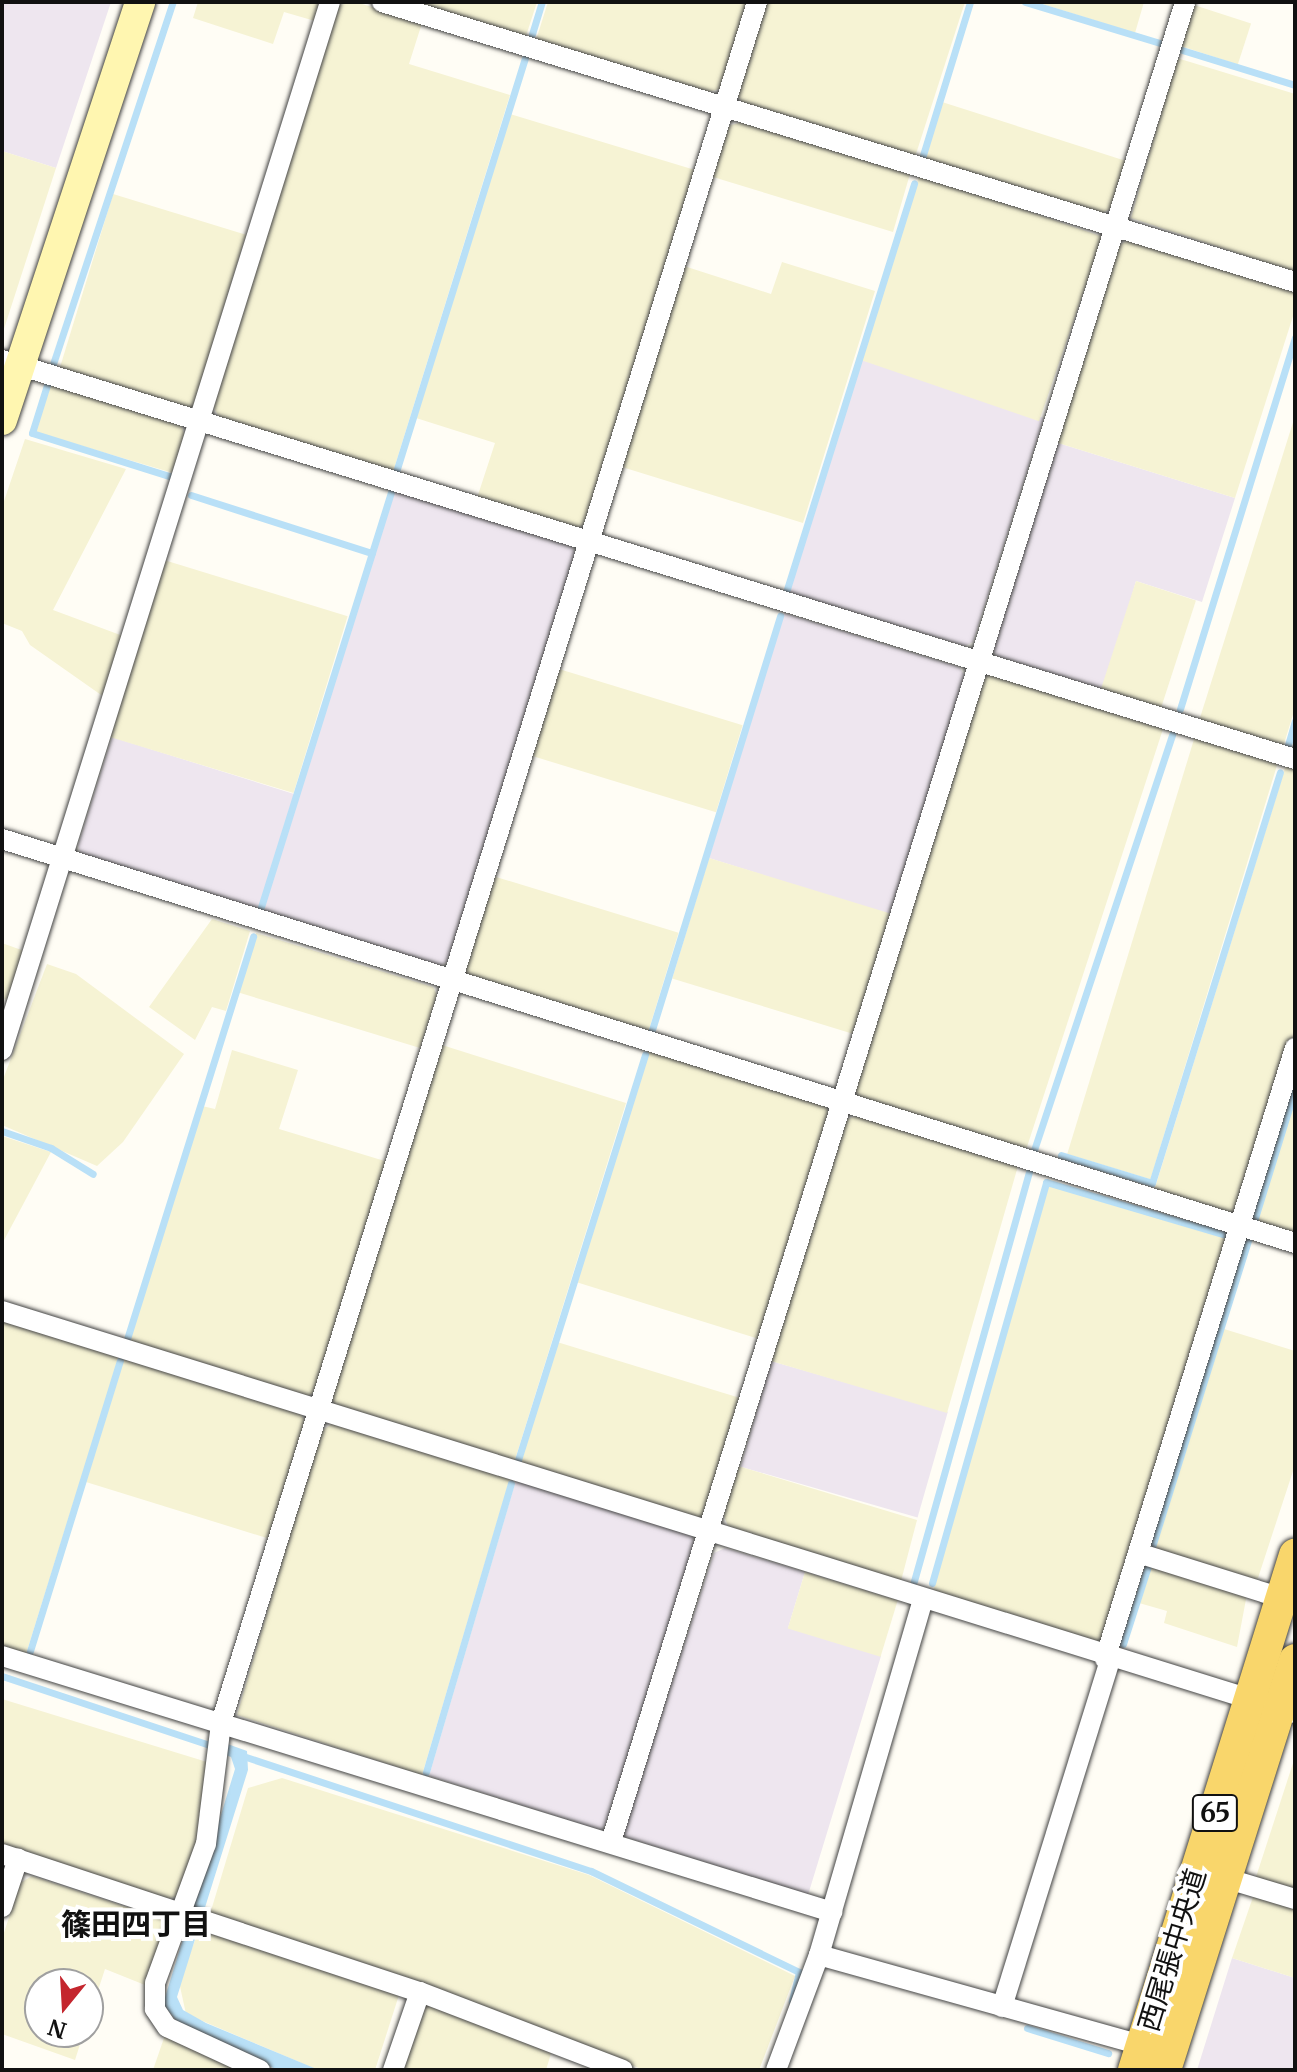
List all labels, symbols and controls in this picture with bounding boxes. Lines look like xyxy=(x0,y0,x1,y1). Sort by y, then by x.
road number: 65 xyxy=(1191,1791,1239,1835)
street label: 西尾張中央道 xyxy=(1131,1865,1213,2035)
district label: 篠田四丁目 xyxy=(61,1906,211,1942)
north arrow xyxy=(24,1968,104,2048)
text: N xyxy=(45,2013,70,2045)

